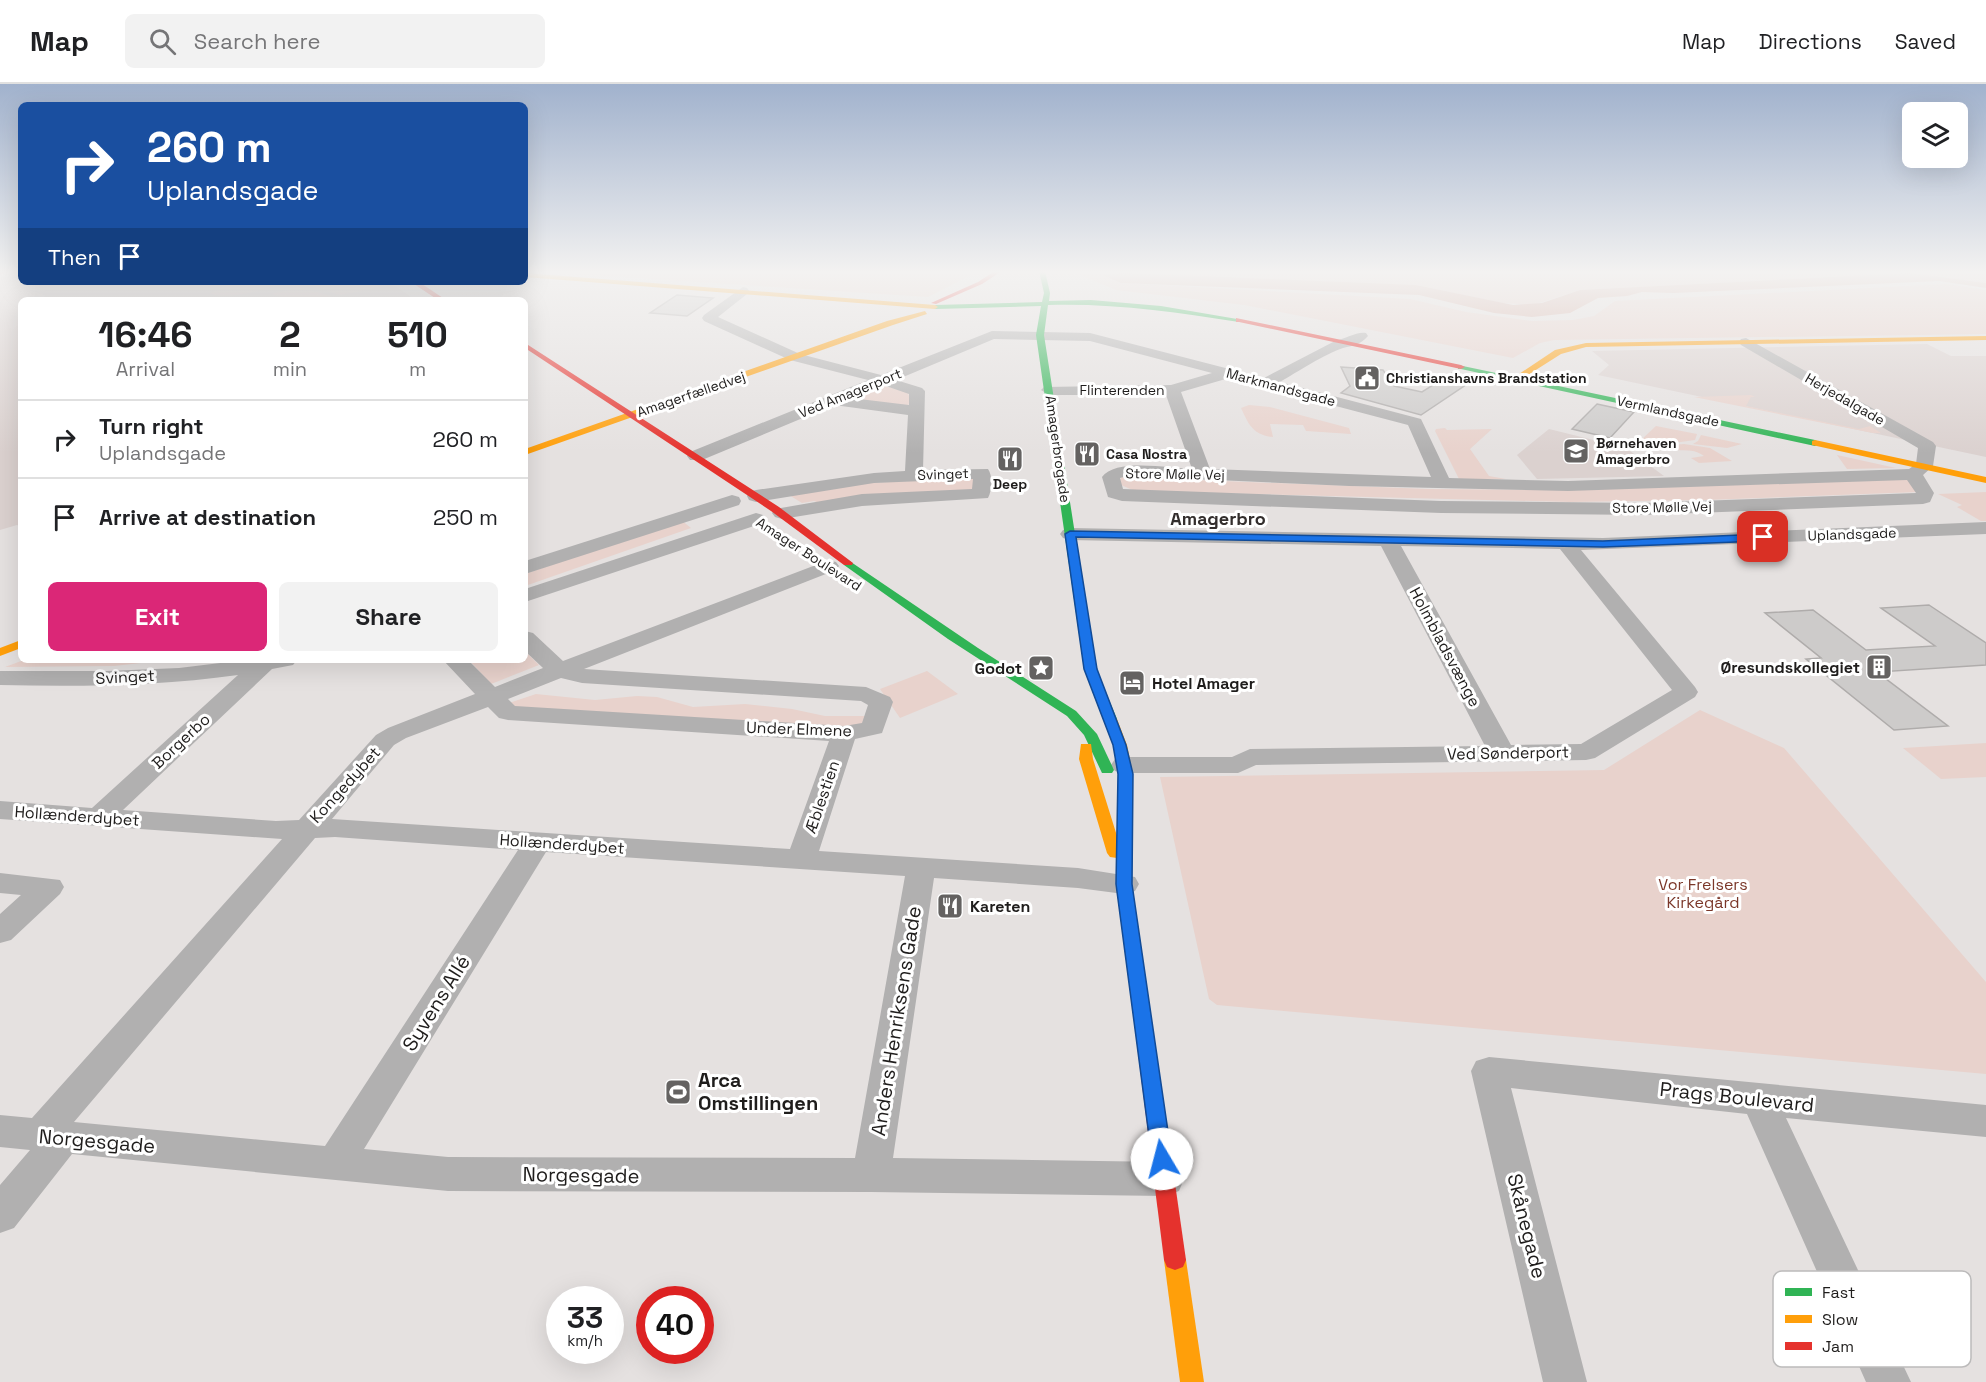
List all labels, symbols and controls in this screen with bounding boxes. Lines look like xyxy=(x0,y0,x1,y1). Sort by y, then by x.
search box xyxy=(125,14,545,68)
text: Map xyxy=(30,23,89,59)
icon: search xyxy=(146,25,179,58)
text: Search here xyxy=(194,27,321,55)
text: Map xyxy=(1682,28,1726,55)
text: Directions xyxy=(1759,28,1862,55)
text: Saved xyxy=(1895,28,1956,55)
map controls xyxy=(1902,102,1968,168)
button: layers xyxy=(1902,102,1968,168)
text: 260 m xyxy=(147,121,272,174)
icon: right xyxy=(48,126,126,204)
text: Uplandsgade xyxy=(147,173,319,208)
icon: arrive xyxy=(113,240,146,273)
text: Then xyxy=(48,243,101,271)
text: 16:46 xyxy=(98,312,193,358)
text: 2 xyxy=(279,312,301,358)
text: 510 xyxy=(387,312,448,358)
text: Arrival xyxy=(116,356,175,382)
text: min xyxy=(273,356,307,382)
text: m xyxy=(409,356,426,382)
public building icon: Christianshavns Brandstation xyxy=(1352,363,1382,393)
street label: Ved Amagerport xyxy=(796,364,904,422)
street label: Markmandsgade xyxy=(1224,364,1338,410)
street label: Amagerfælledvej xyxy=(634,367,748,421)
place label: Christianshavns Brandstation xyxy=(1386,369,1587,387)
street label: Herjedalgade xyxy=(1802,369,1888,429)
street label: Flinterenden xyxy=(1079,381,1165,399)
street label: Vermlandsgade xyxy=(1615,391,1721,431)
street label: Amagerbrogade xyxy=(1042,394,1074,504)
text: Turn right xyxy=(99,412,204,440)
icon: right xyxy=(48,423,81,456)
text: 260 m xyxy=(433,425,498,453)
place label: Børnehaven Amagerbro xyxy=(1596,434,1677,468)
school or university icon: Børnehaven Amagerbro xyxy=(1561,436,1591,466)
restaurant icon: Casa Nostra xyxy=(1072,439,1102,469)
text: Uplandsgade xyxy=(99,440,226,466)
restaurant icon: Deep xyxy=(995,444,1025,474)
place label: Casa Nostra xyxy=(1106,445,1187,463)
street label: Svinget xyxy=(917,464,969,484)
street label: Store Mølle Vej xyxy=(1125,464,1225,484)
place label: Deep xyxy=(993,475,1027,493)
street label: Store Mølle Vej xyxy=(1612,497,1712,517)
icon: arrive xyxy=(48,501,81,534)
text: Arrive at destination xyxy=(99,503,316,531)
text: 250 m xyxy=(433,503,498,531)
district label: Amagerbro xyxy=(1170,507,1266,530)
pin xyxy=(1737,511,1788,562)
street label: Amager Boulevard xyxy=(753,513,865,595)
icon: arrive xyxy=(1746,520,1779,553)
street label: Uplandsgade xyxy=(1807,523,1897,545)
button: Exit xyxy=(48,582,267,651)
button: Share xyxy=(279,582,498,651)
street label: Holmbladsvænge xyxy=(1405,584,1485,710)
building icon: Øresundskollegiet xyxy=(1864,652,1894,682)
place icon: Godot xyxy=(1026,653,1056,683)
place label: Øresundskollegiet xyxy=(1720,657,1860,678)
place label: Godot xyxy=(975,658,1022,679)
street label: Svinget xyxy=(95,665,155,689)
hotel icon: Hotel Amager xyxy=(1117,668,1147,698)
place label: Hotel Amager xyxy=(1152,673,1255,694)
street label: Borgerbo xyxy=(147,709,215,773)
street label: Under Elmene xyxy=(746,717,852,741)
street label: Ved Sønderport xyxy=(1447,741,1569,765)
street label: Kongedybet xyxy=(305,742,385,828)
street label: Æblestien xyxy=(800,758,844,836)
street label: Hollænderdybet xyxy=(14,801,140,831)
street label: Hollænderdybet xyxy=(499,829,625,859)
park label: Vor Frelsers Kirkegård xyxy=(1658,874,1748,913)
restaurant icon: Kareten xyxy=(935,891,965,921)
place label: Kareten xyxy=(970,896,1030,917)
street label: Anders Henriksens Gade xyxy=(865,904,927,1138)
street label: Syvens Allé xyxy=(396,950,476,1056)
place label: Arca Omstillingen xyxy=(698,1067,818,1116)
street label: Prags Boulevard xyxy=(1658,1076,1816,1118)
sports icon: Arca Omstillingen xyxy=(663,1077,693,1107)
street label: Norgesgade xyxy=(38,1123,156,1159)
position arrow xyxy=(1130,1127,1194,1191)
street label: Norgesgade xyxy=(522,1161,640,1189)
street label: Skånegade xyxy=(1501,1171,1553,1281)
legend xyxy=(1773,1271,1971,1367)
text: Fast xyxy=(1822,1282,1855,1303)
speed limit sign: 40 xyxy=(636,1286,714,1364)
text: 33 xyxy=(567,1298,603,1337)
text: Slow xyxy=(1822,1309,1858,1330)
text: km/h xyxy=(567,1331,603,1350)
text: Jam xyxy=(1822,1336,1854,1357)

